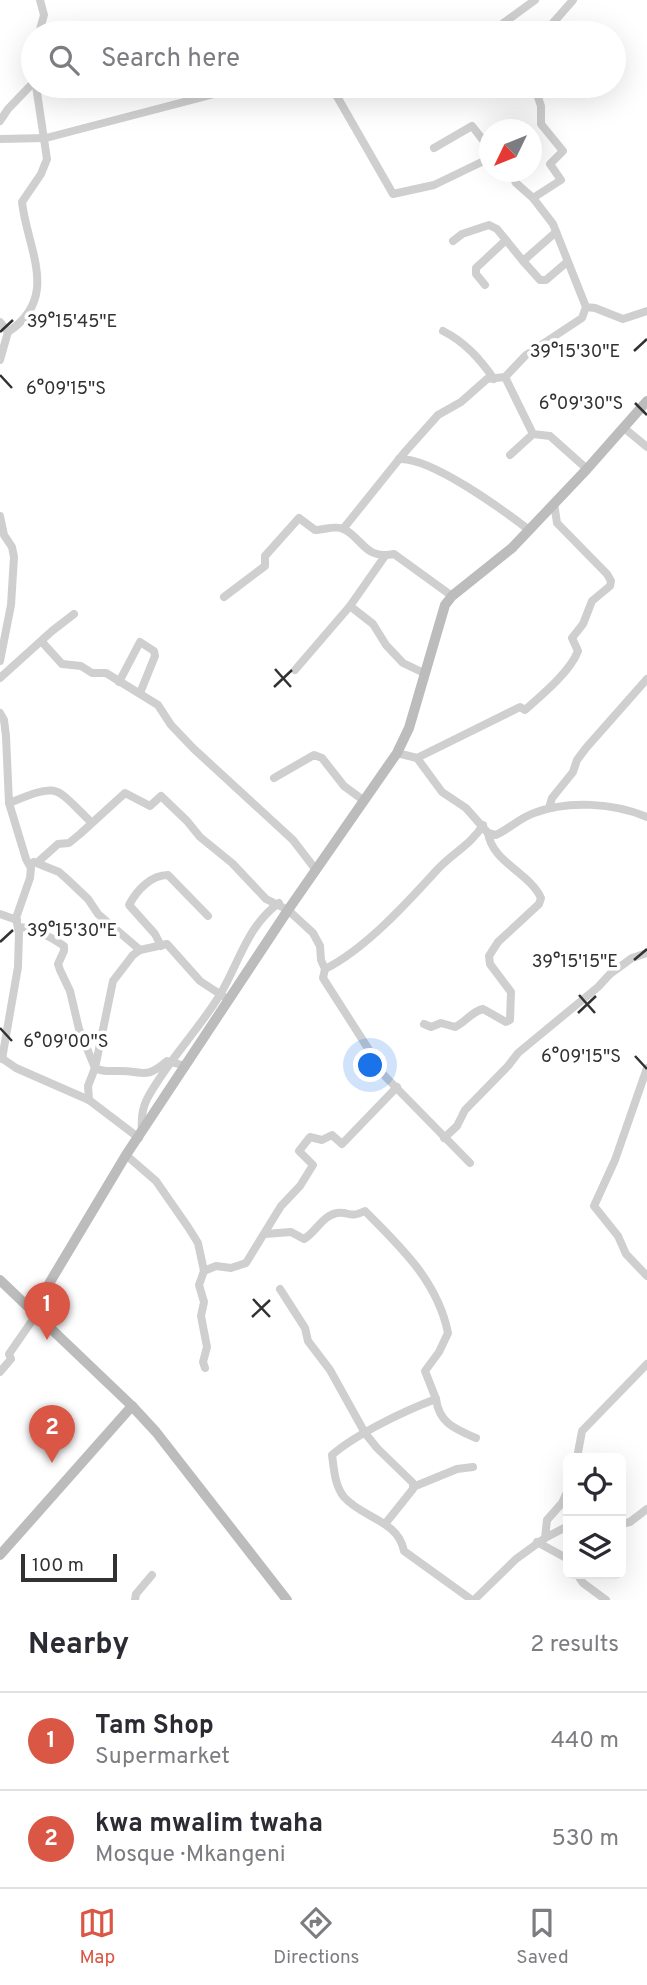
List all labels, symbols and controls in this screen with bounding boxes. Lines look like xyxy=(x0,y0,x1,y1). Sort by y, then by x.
search box xyxy=(21,21,626,98)
icon: search xyxy=(45,41,83,79)
text: Search here xyxy=(101,43,240,76)
north arrow xyxy=(479,119,542,182)
text: 39°15'45"E xyxy=(27,311,117,334)
text: 39°15'30"E xyxy=(530,341,620,364)
text: 6°09'15"S xyxy=(26,378,106,401)
text: 6°09'30"S xyxy=(539,393,623,416)
text: 39°15'30"E xyxy=(27,920,117,943)
text: 39°15'15"E xyxy=(532,951,618,974)
text: 6°09'00"S xyxy=(23,1031,109,1054)
text: 6°09'15"S xyxy=(541,1046,621,1069)
your location xyxy=(353,1048,387,1082)
pin: 1 xyxy=(24,1282,70,1340)
pin: 2 xyxy=(29,1405,75,1463)
map controls xyxy=(563,1453,626,1579)
button: locate xyxy=(563,1453,626,1516)
button: layers xyxy=(563,1516,626,1579)
scale bar xyxy=(21,1551,117,1583)
text: 100 m xyxy=(32,1554,84,1578)
text: Nearby xyxy=(28,1627,129,1664)
text: 2 results xyxy=(530,1631,619,1660)
text: Tam Shop xyxy=(95,1710,214,1743)
text: 1 xyxy=(46,1727,56,1756)
text: 440 m xyxy=(551,1727,619,1756)
text: Supermarket xyxy=(95,1743,230,1772)
text: kwa mwalim twaha xyxy=(95,1808,323,1841)
text: 2 xyxy=(44,1825,58,1854)
text: 530 m xyxy=(551,1825,619,1854)
text: Mosque · Mkangeni xyxy=(95,1841,286,1870)
tab: Map xyxy=(78,1904,116,1970)
tab: Directions xyxy=(273,1904,360,1970)
tab: Saved xyxy=(516,1904,569,1970)

